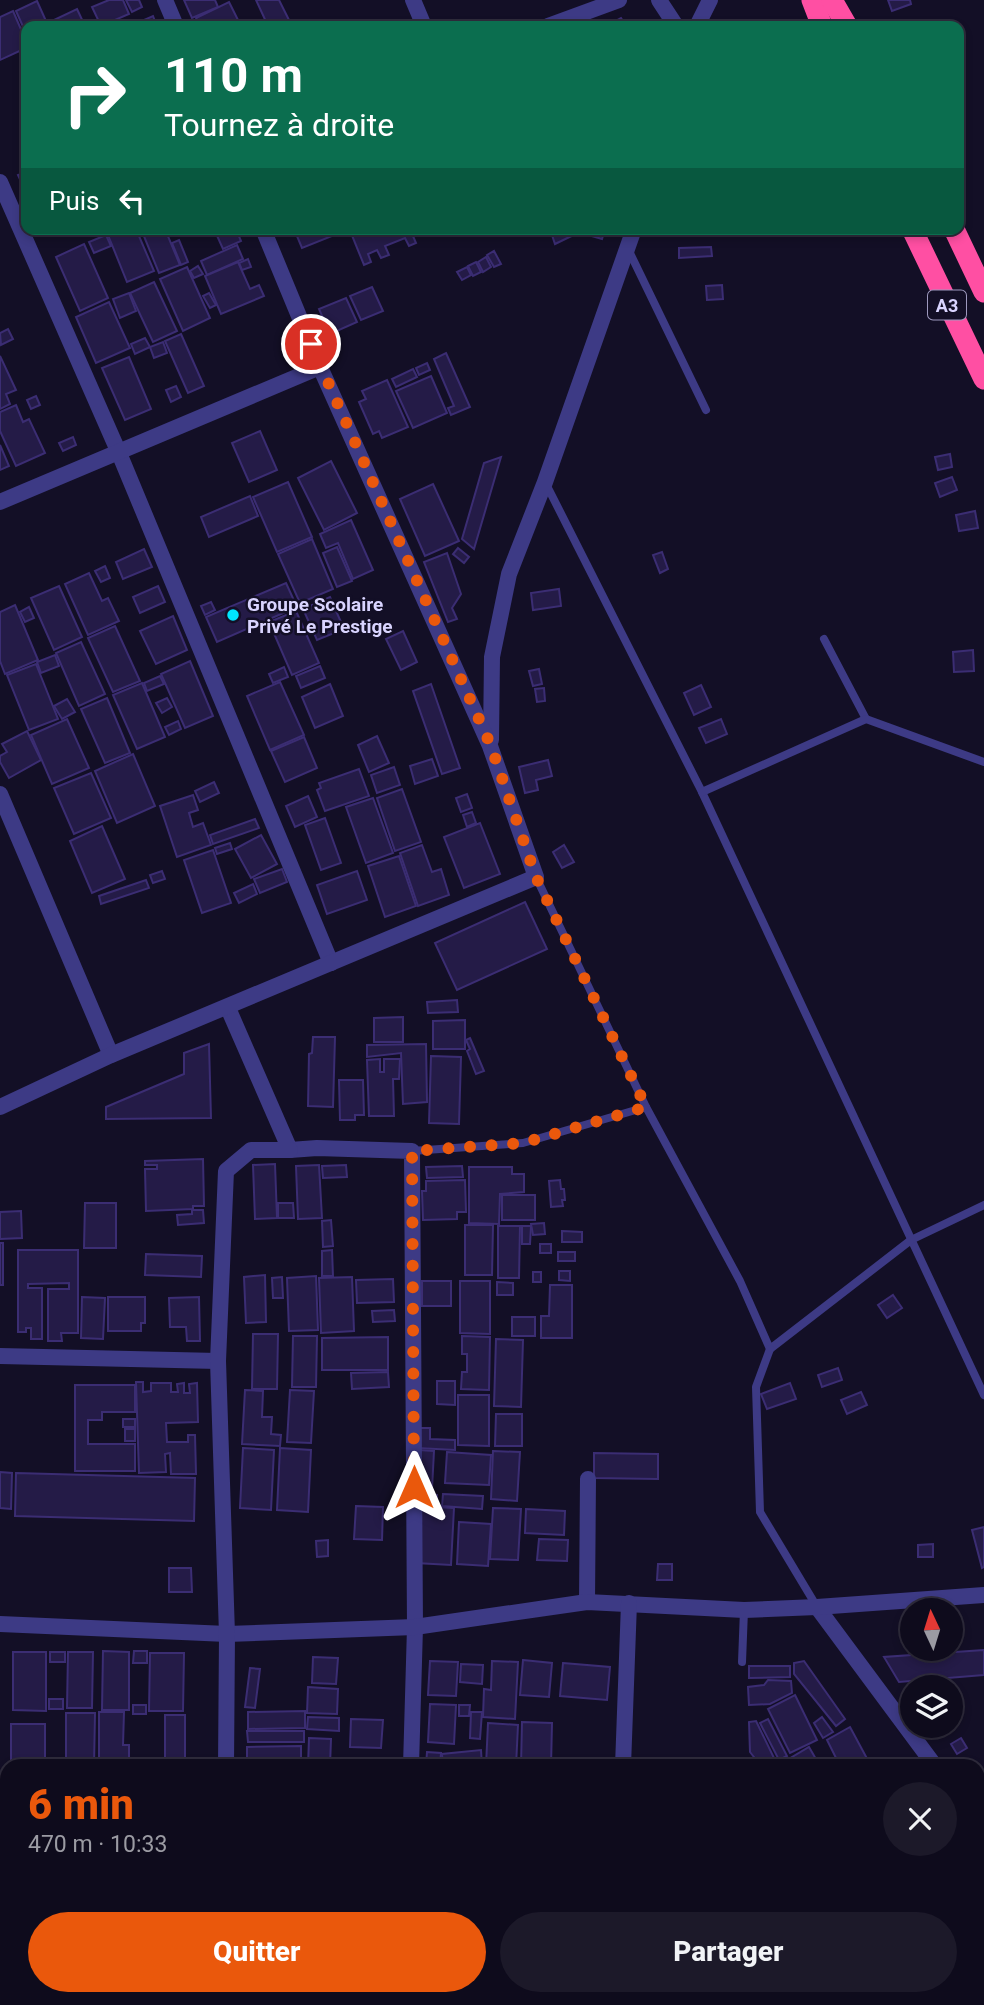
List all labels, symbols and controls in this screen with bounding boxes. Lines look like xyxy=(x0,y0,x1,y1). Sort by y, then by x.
text: 110 m xyxy=(164,47,303,104)
icon: right xyxy=(49,49,140,140)
text: Tournez à droite xyxy=(164,106,394,144)
icon: left xyxy=(113,182,151,220)
text: Puis xyxy=(49,186,99,216)
road number: A3 xyxy=(928,290,966,320)
pin xyxy=(281,314,341,374)
icon: arrive xyxy=(292,325,330,363)
place label: Groupe Scolaire Privé Le Prestige xyxy=(247,593,393,638)
marker: Groupe Scolaire Privé Le Prestige xyxy=(225,607,241,623)
position arrow xyxy=(377,1450,451,1524)
north arrow xyxy=(900,1598,962,1661)
map controls xyxy=(900,1598,963,1738)
button: layers xyxy=(900,1675,963,1738)
text: 6 min xyxy=(28,1780,134,1829)
button: close xyxy=(883,1782,957,1856)
text: 470 m · 10:33 xyxy=(28,1831,167,1858)
button: Quitter xyxy=(28,1912,486,1992)
button: Partager xyxy=(500,1912,957,1992)

